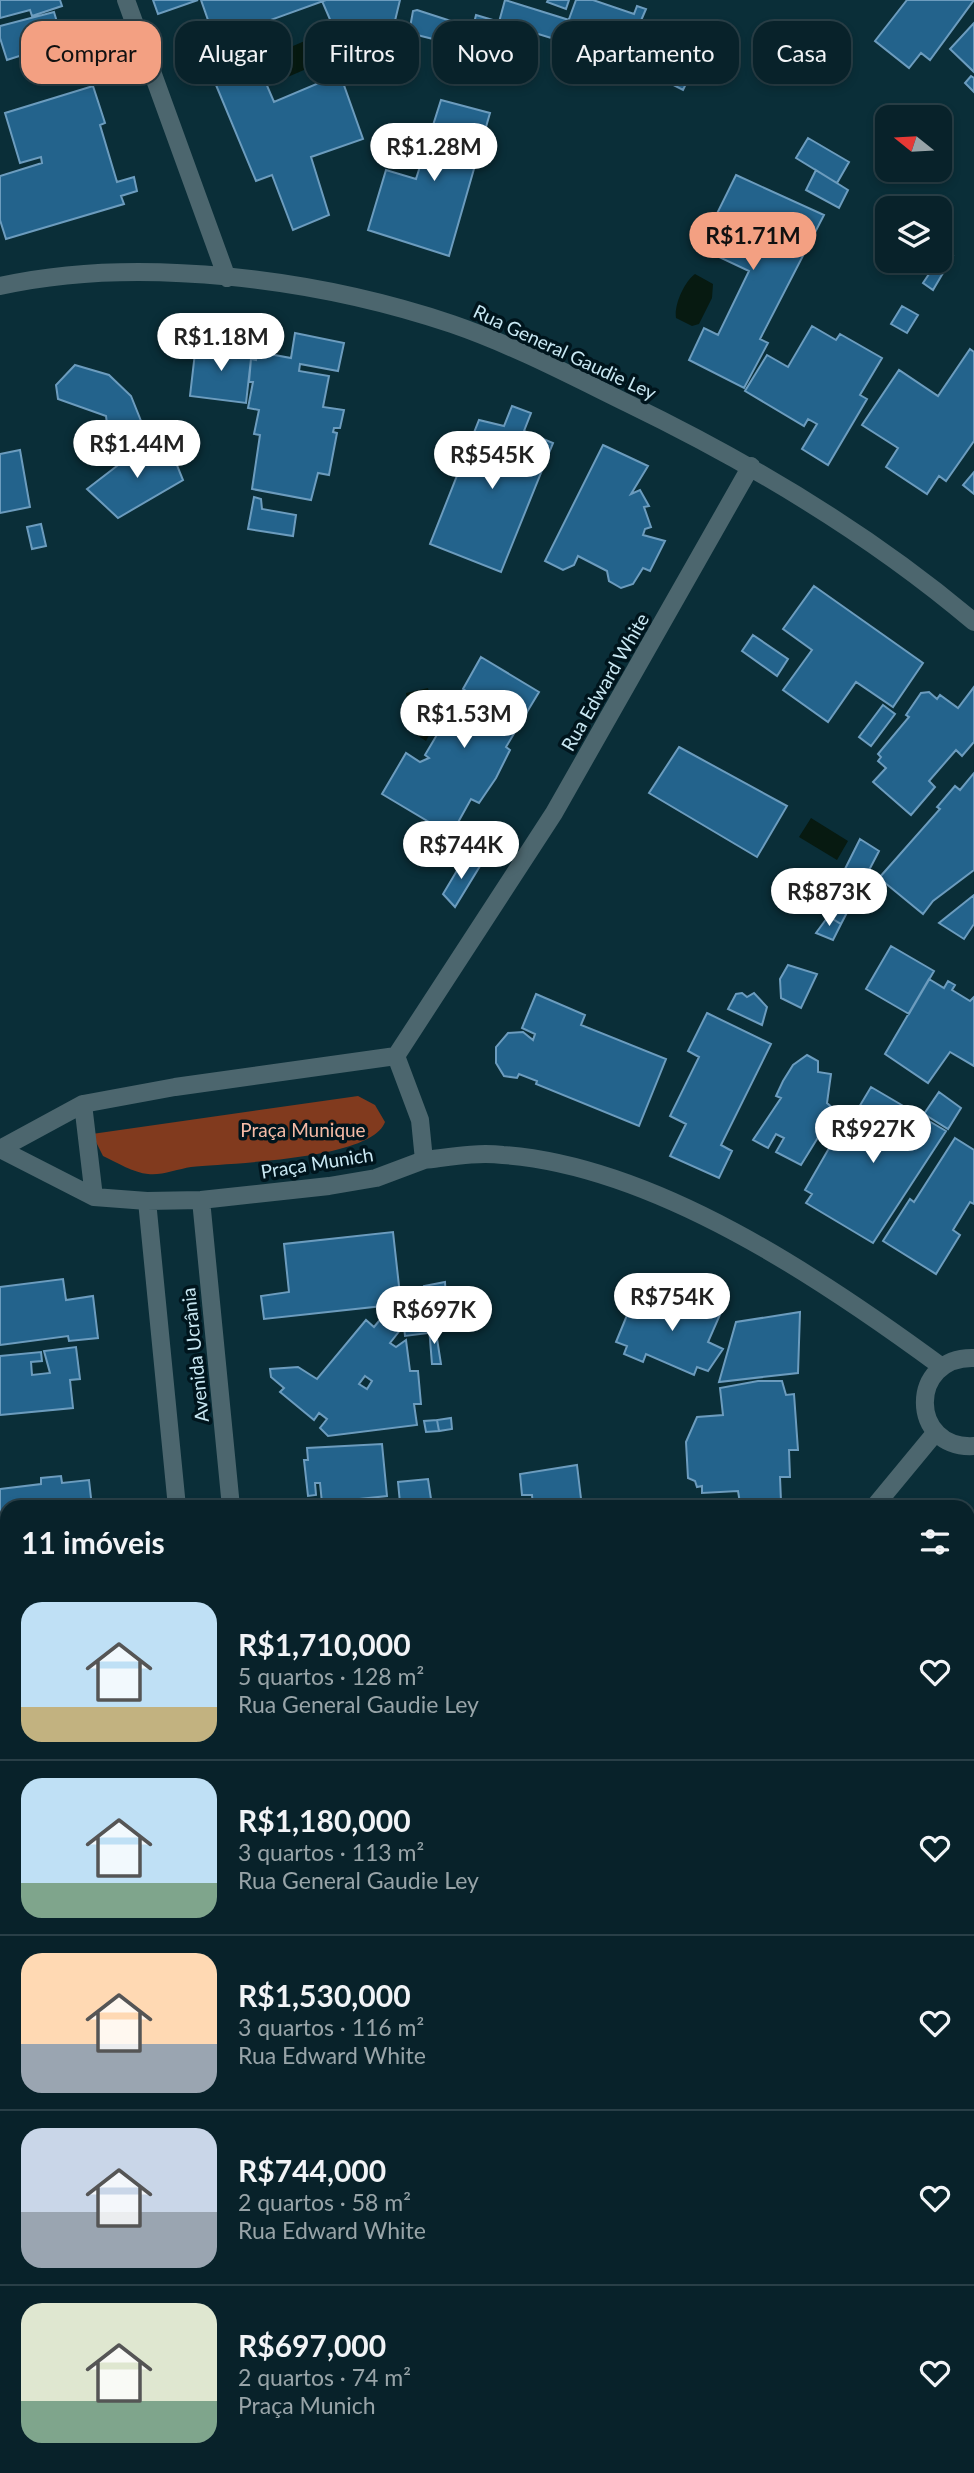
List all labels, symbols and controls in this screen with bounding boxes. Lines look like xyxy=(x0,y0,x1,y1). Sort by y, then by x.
chip: Comprar xyxy=(21,21,161,84)
chip: Alugar xyxy=(175,21,291,84)
chip: Filtros xyxy=(305,21,419,84)
chip: Novo xyxy=(433,21,538,84)
chip: Apartamento xyxy=(552,21,739,84)
chip: Casa xyxy=(753,21,851,84)
north arrow xyxy=(875,105,952,182)
map controls xyxy=(875,105,952,273)
pin: R$1.28M xyxy=(369,124,499,183)
text: R$1.28M xyxy=(386,132,482,160)
button: layers xyxy=(875,196,952,273)
pin: R$1.71M xyxy=(688,212,818,272)
text: R$1.71M xyxy=(705,221,801,249)
street label: Rua General Gaudie Ley xyxy=(470,299,660,404)
pin: R$1.18M xyxy=(156,314,286,373)
text: R$1.18M xyxy=(173,322,269,350)
pin: R$1.44M xyxy=(72,420,202,480)
text: R$1.44M xyxy=(89,429,185,457)
pin: R$545K xyxy=(435,432,549,491)
text: R$545K xyxy=(450,440,534,468)
street label: Rua Edward White xyxy=(556,609,653,755)
pin: R$1.53M xyxy=(399,690,529,750)
text: R$1.53M xyxy=(416,699,512,727)
pin: R$744K xyxy=(404,822,518,881)
text: R$744K xyxy=(419,830,503,858)
pin: R$873K xyxy=(772,869,886,928)
text: R$873K xyxy=(787,877,871,905)
pin: R$927K xyxy=(816,1106,930,1165)
text: R$927K xyxy=(831,1114,915,1142)
park label: Praça Munique xyxy=(240,1118,366,1141)
street label: Praça Munich xyxy=(259,1142,375,1183)
pin: R$754K xyxy=(615,1274,729,1333)
text: R$754K xyxy=(630,1282,714,1310)
pin: R$697K xyxy=(377,1286,491,1346)
street label: Avenida Ucrânia xyxy=(176,1287,213,1424)
text: R$697K xyxy=(392,1295,476,1323)
icon: filters xyxy=(916,1523,954,1561)
text: 11 imóveis xyxy=(21,1524,165,1560)
text: R$1,710,000 xyxy=(238,1626,411,1662)
icon: home xyxy=(77,1630,161,1714)
icon: heart xyxy=(916,1653,954,1691)
text: 5 quartos · 128 m² xyxy=(238,1662,424,1690)
text: Rua General Gaudie Ley xyxy=(238,1690,479,1718)
text: R$1,180,000 xyxy=(238,1802,411,1838)
icon: home xyxy=(77,1806,161,1890)
icon: heart xyxy=(916,1829,954,1867)
text: 3 quartos · 113 m² xyxy=(238,1838,424,1866)
text: Rua General Gaudie Ley xyxy=(238,1866,479,1894)
text: R$1,530,000 xyxy=(238,1977,411,2013)
icon: home xyxy=(77,1981,161,2065)
icon: heart xyxy=(916,2004,954,2042)
text: 3 quartos · 116 m² xyxy=(238,2013,424,2041)
text: Rua Edward White xyxy=(238,2041,426,2069)
text: R$744,000 xyxy=(238,2152,386,2188)
icon: home xyxy=(77,2156,161,2240)
icon: heart xyxy=(916,2179,954,2217)
text: 2 quartos · 58 m² xyxy=(238,2188,411,2216)
text: Rua Edward White xyxy=(238,2216,426,2244)
text: R$697,000 xyxy=(238,2327,386,2363)
icon: home xyxy=(77,2331,161,2415)
icon: heart xyxy=(916,2354,954,2392)
text: 2 quartos · 74 m² xyxy=(238,2363,411,2391)
text: Praça Munich xyxy=(238,2391,376,2419)

